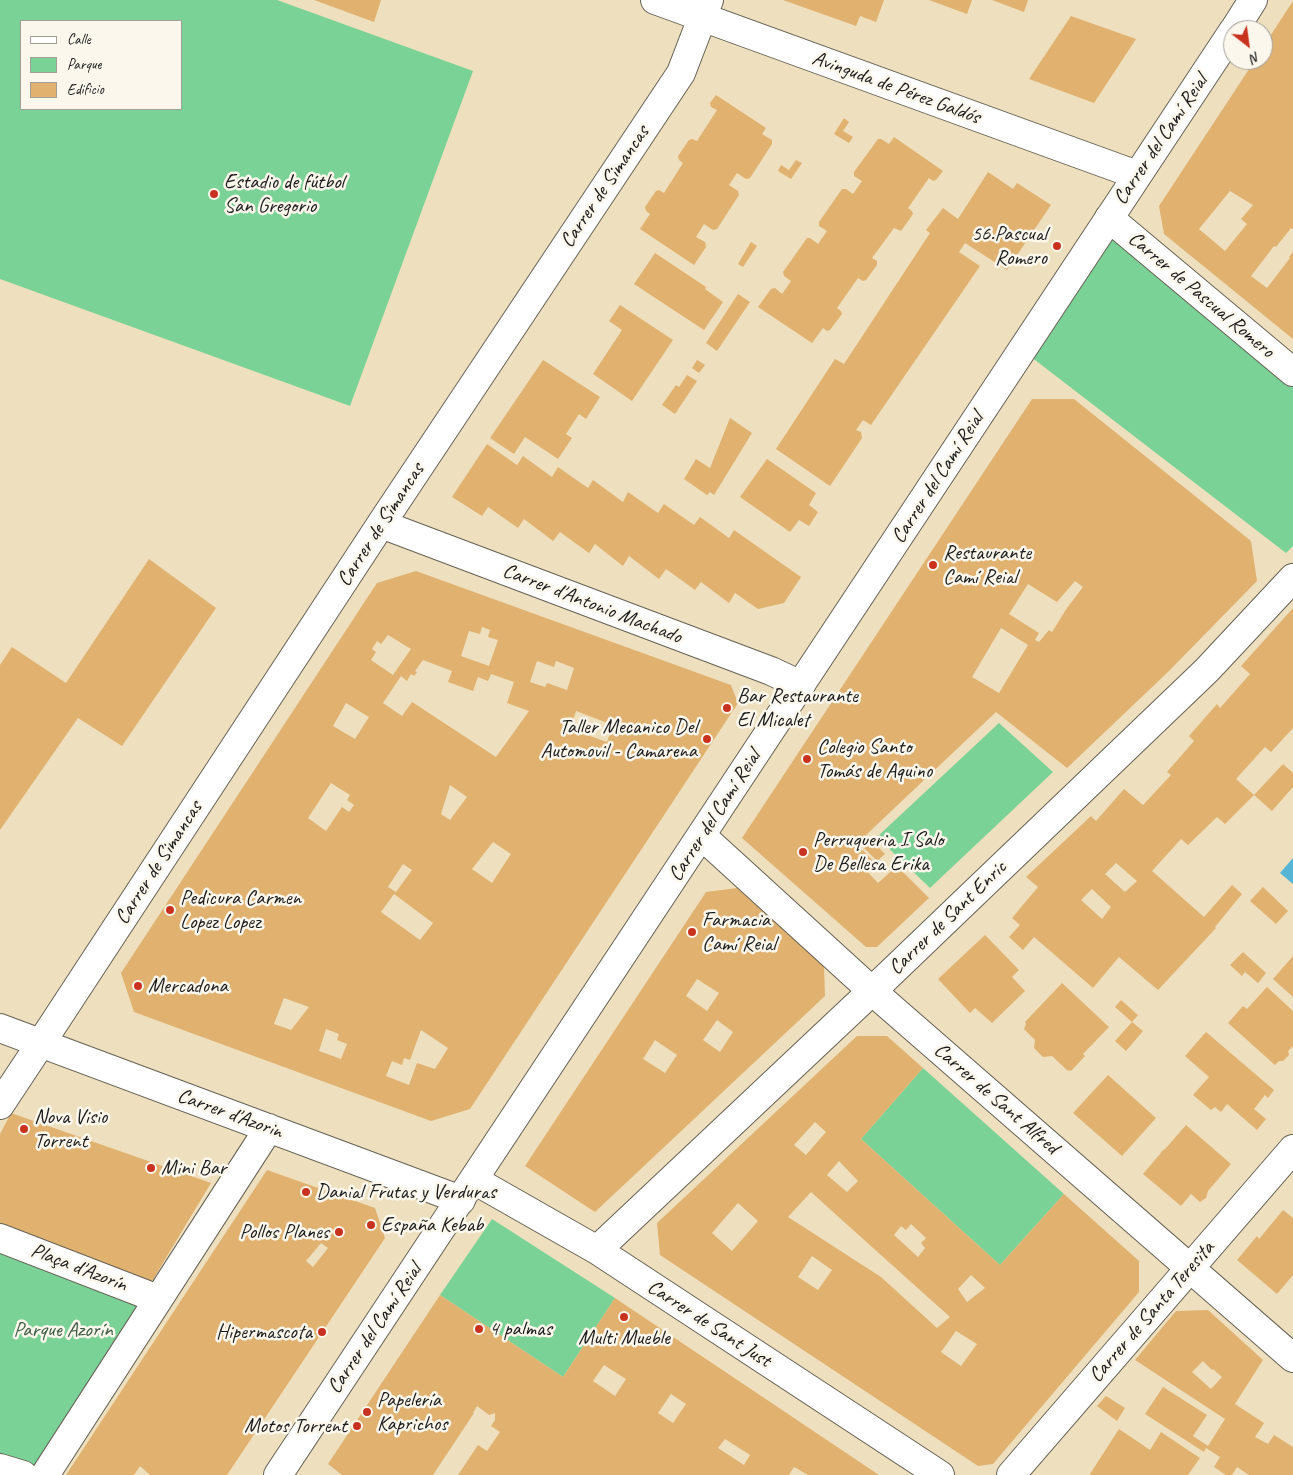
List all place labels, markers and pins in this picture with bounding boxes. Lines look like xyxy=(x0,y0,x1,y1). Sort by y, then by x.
place label: Estadio de fútbol San Gregorio xyxy=(224,169,344,219)
marker: Estadio de fútbol San Gregorio xyxy=(208,188,220,200)
place label: 56.Pascual Romero xyxy=(971,221,1047,271)
marker: 56.Pascual Romero xyxy=(1051,240,1063,252)
place label: Restaurante Camí Reial xyxy=(943,540,1031,590)
marker: Restaurante Camí Reial xyxy=(927,559,939,571)
place label: Bar Restaurante El Micalet xyxy=(737,683,858,733)
marker: Bar Restaurante El Micalet xyxy=(721,702,733,714)
place label: Taller Mecanico Del Automovil - Camarena xyxy=(541,714,697,764)
marker: Taller Mecanico Del Automovil - Camarena xyxy=(701,733,713,745)
place label: Colegio Santo Tomás de Aquino xyxy=(817,734,932,784)
marker: Colegio Santo Tomás de Aquino xyxy=(801,753,813,765)
place label: Perruqueria I Salo De Bellesa Erika xyxy=(813,827,943,877)
marker: Perruqueria I Salo De Bellesa Erika xyxy=(797,846,809,858)
place label: Pedicura Carmen Lopez Lopez xyxy=(180,885,301,935)
marker: Pedicura Carmen Lopez Lopez xyxy=(164,904,176,916)
place label: Farmacia Camí Reial xyxy=(702,907,776,957)
marker: Farmacia Camí Reial xyxy=(686,926,698,938)
place label: Mercadona xyxy=(148,973,228,999)
marker: Mercadona xyxy=(132,980,144,992)
place label: Nova Visio Torrent xyxy=(34,1104,107,1154)
marker: Nova Visio Torrent xyxy=(18,1123,30,1135)
place label: Mini Bar xyxy=(161,1155,226,1181)
marker: Mini Bar xyxy=(145,1162,157,1174)
place label: Danial Frutas y Verduras xyxy=(316,1179,496,1205)
marker: Danial Frutas y Verduras xyxy=(300,1186,312,1198)
place label: España Kebab xyxy=(381,1212,483,1238)
place label: Pollos Planes xyxy=(240,1219,329,1245)
marker: España Kebab xyxy=(365,1219,377,1231)
marker: Pollos Planes xyxy=(333,1226,345,1238)
marker: Multi Mueble xyxy=(618,1311,630,1323)
place label: 4 palmas xyxy=(489,1316,552,1342)
place label: Hipermascota xyxy=(216,1319,312,1345)
marker: 4 palmas xyxy=(473,1323,485,1335)
place label: Multi Mueble xyxy=(578,1325,670,1351)
marker: Hipermascota xyxy=(316,1326,328,1338)
place label: Papelería Kaprichos xyxy=(377,1387,447,1437)
marker: Papelería Kaprichos xyxy=(361,1406,373,1418)
place label: Motos Torrent xyxy=(244,1413,347,1439)
marker: Motos Torrent xyxy=(351,1420,363,1432)

